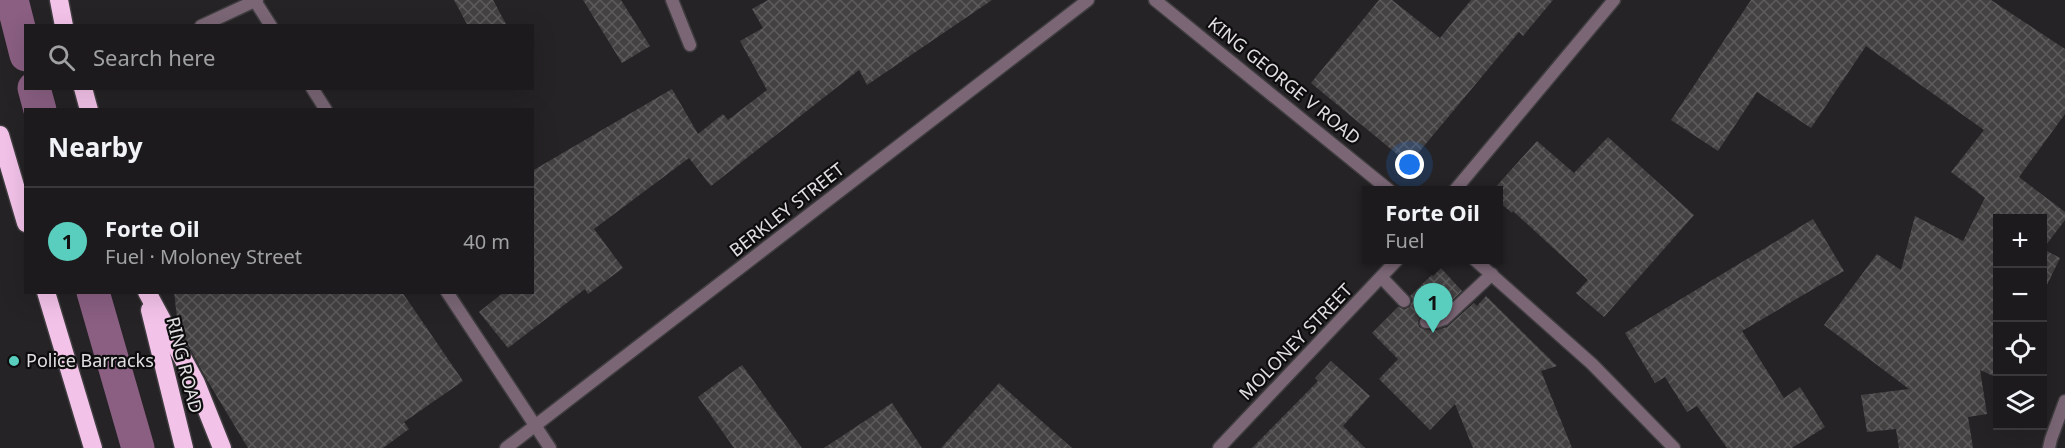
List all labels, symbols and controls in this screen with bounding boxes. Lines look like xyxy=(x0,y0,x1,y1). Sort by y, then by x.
street label: KING GEORGE V ROAD xyxy=(1203,11,1366,149)
search box xyxy=(24,24,534,90)
icon: search xyxy=(45,41,78,74)
text: Search here xyxy=(93,42,215,72)
text: Nearby xyxy=(48,129,143,165)
your location xyxy=(1395,150,1424,179)
street label: BERKLEY STREET xyxy=(724,157,849,262)
popup xyxy=(1362,186,1503,264)
text: Forte Oil xyxy=(1385,197,1480,227)
text: Forte Oil xyxy=(105,213,200,243)
map controls xyxy=(1993,214,2047,430)
button: + xyxy=(1993,214,2047,268)
text: Fuel xyxy=(1385,227,1424,254)
text: 1 xyxy=(62,228,73,255)
text: 40 m xyxy=(463,228,510,255)
text: Fuel · Moloney Street xyxy=(105,243,302,270)
button: − xyxy=(1993,268,2047,322)
street label: MOLONEY STREET xyxy=(1233,278,1357,405)
pin: 1 xyxy=(1414,284,1452,333)
street label: RING ROAD xyxy=(161,314,209,415)
button: locate xyxy=(1993,322,2047,376)
place label: Police Barracks xyxy=(26,348,154,372)
marker: Police Barracks xyxy=(7,354,21,368)
button: layers xyxy=(1993,376,2047,430)

